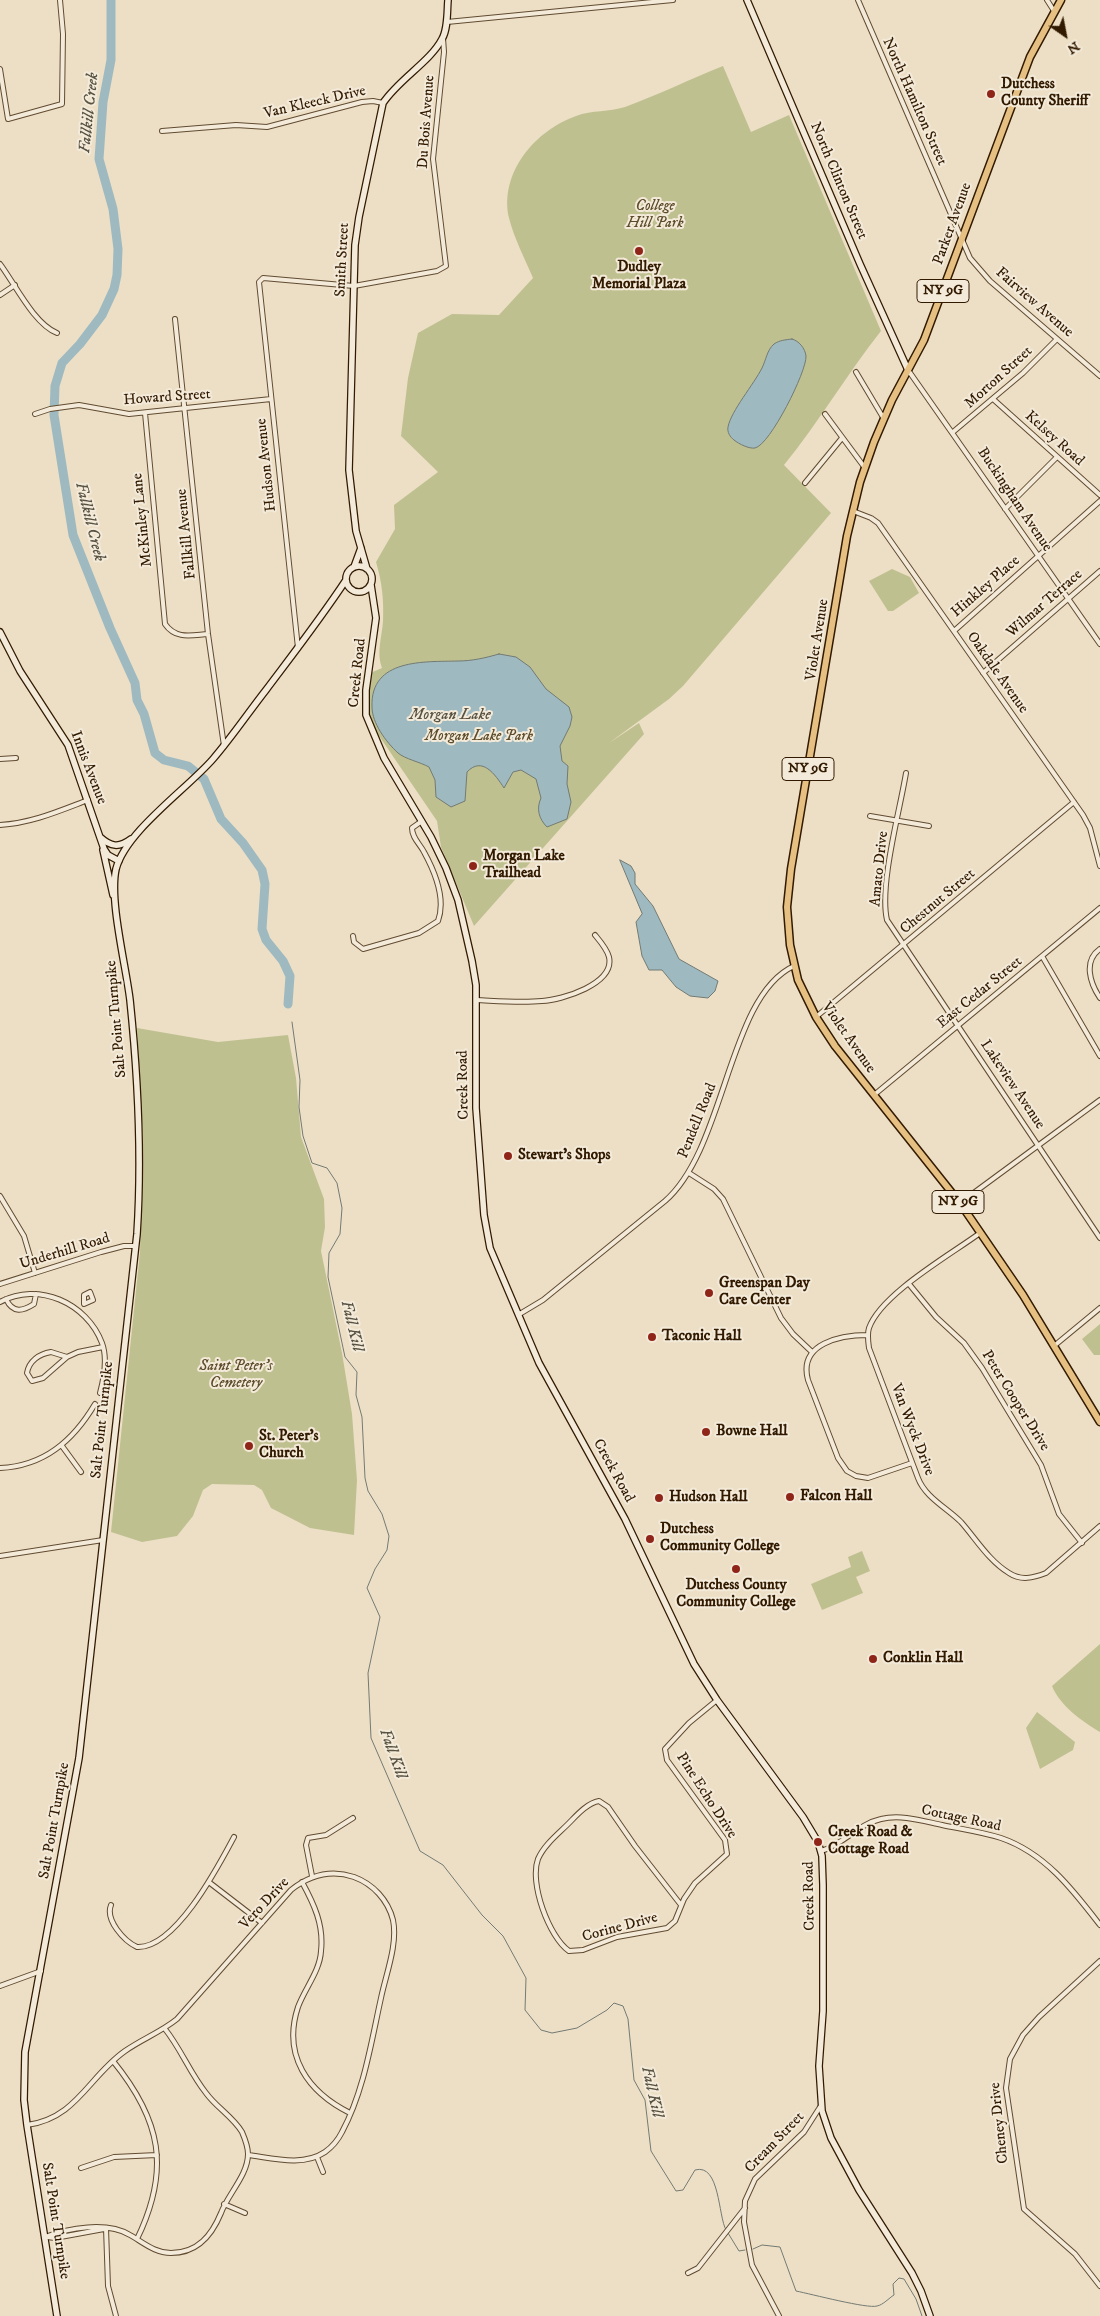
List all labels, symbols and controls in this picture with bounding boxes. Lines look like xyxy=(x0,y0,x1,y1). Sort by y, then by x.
north arrow xyxy=(1040,10,1090,60)
street label: North Hamilton Street xyxy=(878,35,950,169)
text: N xyxy=(1063,37,1083,58)
water label: Fallkill Creek xyxy=(76,72,104,154)
street label: Du Bois Avenue xyxy=(415,75,439,169)
place label: Dutchess County Sheriff xyxy=(1001,76,1088,111)
street label: Van Kleeck Drive xyxy=(262,83,368,123)
marker: Dutchess County Sheriff xyxy=(985,88,997,100)
street label: North Clinton Street xyxy=(805,120,871,242)
street label: Parker Avenue xyxy=(930,180,976,268)
park label: College Hill Park xyxy=(627,198,683,233)
street label: Smith Street xyxy=(332,222,354,298)
marker: Dudley Memorial Plaza xyxy=(633,245,645,257)
place label: Dudley Memorial Plaza xyxy=(592,259,686,294)
street label: Fairview Avenue xyxy=(991,264,1077,342)
road number: NY 9G xyxy=(917,280,969,302)
street label: Morton Street xyxy=(961,343,1037,413)
street label: Howard Street xyxy=(123,386,211,410)
street label: Kelsey Road xyxy=(1021,408,1087,470)
street label: Hudson Avenue xyxy=(253,417,281,513)
street label: Buckingham Avenue xyxy=(973,445,1055,555)
street label: McKinley Lane xyxy=(129,472,157,568)
water label: Fallkill Creek xyxy=(70,480,108,564)
street label: Fallkill Avenue xyxy=(173,488,201,580)
street label: Hinkley Place xyxy=(948,552,1024,622)
street label: Wilmar Terrace xyxy=(1003,566,1087,642)
street label: Violet Avenue xyxy=(803,598,833,682)
street label: Oakdale Avenue xyxy=(962,629,1032,717)
street label: Creek Road xyxy=(345,637,371,709)
water label: Morgan Lake xyxy=(409,706,491,726)
park label: Morgan Lake Park xyxy=(425,728,533,746)
street label: Innis Avenue xyxy=(66,729,110,807)
road number: NY 9G xyxy=(782,758,834,781)
street label: Amato Drive xyxy=(867,830,893,908)
place label: Morgan Lake Trailhead xyxy=(483,848,565,883)
marker: Morgan Lake Trailhead xyxy=(467,860,479,872)
street label: Chestnut Street xyxy=(897,865,979,939)
street label: East Cedar Street xyxy=(934,953,1026,1033)
street label: Salt Point Turnpike xyxy=(103,959,131,1079)
street label: Violet Avenue xyxy=(817,999,879,1077)
street label: Lakeview Avenue xyxy=(976,1037,1048,1133)
street label: Creek Road xyxy=(454,1050,474,1120)
street label: Pendell Road xyxy=(675,1081,721,1161)
place label: Stewart's Shops xyxy=(518,1147,611,1165)
marker: Stewart's Shops xyxy=(502,1150,514,1162)
road number: NY 9G xyxy=(932,1190,984,1214)
street label: Underhill Road xyxy=(18,1230,112,1274)
place label: Greenspan Day Care Center xyxy=(719,1275,810,1310)
marker: Greenspan Day Care Center xyxy=(703,1287,715,1299)
water label: Fall Kill xyxy=(335,1299,367,1353)
place label: Taconic Hall xyxy=(662,1328,742,1346)
marker: Taconic Hall xyxy=(646,1331,658,1343)
street label: Peter Cooper Drive xyxy=(977,1347,1053,1455)
park label: Saint Peter's Cemetery xyxy=(199,1358,273,1393)
street label: Salt Point Turnpike xyxy=(88,1360,118,1480)
street label: Van Wyck Drive xyxy=(886,1382,938,1478)
place label: Bowne Hall xyxy=(716,1423,788,1441)
marker: Bowne Hall xyxy=(700,1426,712,1438)
place label: St. Peter's Church xyxy=(259,1428,318,1463)
street label: Creek Road xyxy=(588,1436,638,1506)
marker: St. Peter's Church xyxy=(243,1440,255,1452)
place label: Falcon Hall xyxy=(800,1488,872,1506)
place label: Hudson Hall xyxy=(669,1489,747,1507)
marker: Falcon Hall xyxy=(784,1491,796,1503)
marker: Hudson Hall xyxy=(653,1492,665,1504)
place label: Dutchess Community College xyxy=(660,1521,780,1556)
marker: Dutchess Community College xyxy=(644,1533,656,1545)
marker: Dutchess County Community College xyxy=(730,1563,742,1575)
place label: Dutchess County Community College xyxy=(676,1577,796,1612)
place label: Conklin Hall xyxy=(883,1650,963,1668)
marker: Conklin Hall xyxy=(867,1653,879,1665)
water label: Fall Kill xyxy=(374,1726,410,1782)
street label: Pine Echo Drive xyxy=(672,1750,740,1842)
street label: Salt Point Turnpike xyxy=(36,1761,74,1881)
street label: Cottage Road xyxy=(919,1802,1003,1836)
place label: Creek Road & Cottage Road xyxy=(828,1824,912,1859)
marker: Creek Road & Cottage Road xyxy=(812,1836,824,1848)
street label: Creek Road xyxy=(800,1861,820,1931)
street label: Vero Drive xyxy=(236,1874,294,1934)
street label: Corine Drive xyxy=(580,1909,660,1947)
water label: Fall Kill xyxy=(636,2065,666,2119)
street label: Cheney Drive xyxy=(987,2081,1013,2165)
street label: Cream Street xyxy=(741,2109,809,2177)
street label: Salt Point Turnpike xyxy=(37,2161,73,2281)

